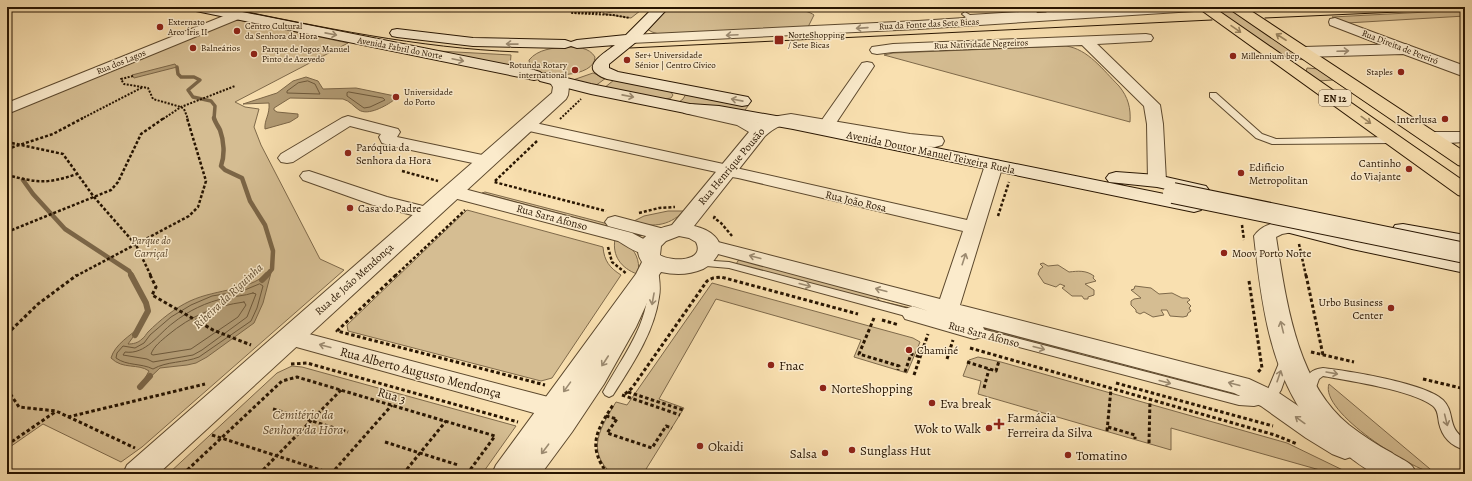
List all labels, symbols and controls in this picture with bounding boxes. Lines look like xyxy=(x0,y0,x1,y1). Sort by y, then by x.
street label: Rua da Fonte das Sete Bicas xyxy=(879,15,980,33)
place label: Externato Arco Íris II xyxy=(167,16,207,38)
place label: Centro Cultural da Senhora da Hora xyxy=(245,20,318,42)
marker: Externato Arco Íris II xyxy=(155,22,165,32)
one-way arrow xyxy=(856,24,869,32)
one-way arrow xyxy=(1231,25,1242,33)
marker: Centro Cultural da Senhora da Hora xyxy=(232,26,242,36)
street label: Rua Direita de Pereiró xyxy=(1360,27,1440,67)
place label: NorteShopping / Sete Bicas xyxy=(788,29,845,51)
one-way arrow xyxy=(324,30,337,38)
one-way arrow xyxy=(726,31,739,39)
one-way arrow xyxy=(1275,32,1287,40)
street label: Avenida Fabril do Norte xyxy=(355,34,444,62)
marker: NorteShopping / Sete Bicas xyxy=(773,34,785,46)
street label: Rua Natividade Negreiros xyxy=(934,36,1029,52)
one-way arrow xyxy=(506,40,519,48)
place label: Balneários xyxy=(201,42,240,54)
marker: Balneários xyxy=(188,43,198,53)
place label: Parque de Jogos Manuel Pinto de Azevedo xyxy=(262,43,350,65)
street label: Rua dos Lagos xyxy=(95,47,148,77)
one-way arrow xyxy=(1336,47,1349,55)
marker: Parque de Jogos Manuel Pinto de Azevedo xyxy=(249,49,259,59)
place label: Ser+ Universidade Sénior | Centro Cívico xyxy=(635,49,716,71)
place label: Millennium bcp xyxy=(1241,50,1299,62)
marker: Millennium bcp xyxy=(1228,51,1238,61)
marker: Ser+ Universidade Sénior | Centro Cívico xyxy=(622,55,632,65)
one-way arrow xyxy=(451,56,464,64)
place label: Rotunda Rotary international xyxy=(509,59,568,81)
marker: Rotunda Rotary international xyxy=(570,65,580,75)
place label: Staples xyxy=(1366,66,1393,78)
marker: Staples xyxy=(1396,67,1406,77)
place label: Universidade do Porto xyxy=(404,86,453,108)
road number: EN 12 xyxy=(1319,90,1351,106)
marker: Universidade do Porto xyxy=(391,92,401,102)
one-way arrow xyxy=(621,92,634,100)
one-way arrow xyxy=(731,96,744,104)
place label: Interlusa xyxy=(1396,112,1438,127)
marker: Interlusa xyxy=(1440,114,1450,124)
one-way arrow xyxy=(1360,116,1371,124)
street label: Rua Henrique Pousão xyxy=(695,124,769,208)
street label: Avenida Doutor Manuel Teixeira Ruela xyxy=(844,127,1017,178)
place label: Paróquia da Senhora da Hora xyxy=(356,140,432,168)
marker: Paróquia da Senhora da Hora xyxy=(343,148,353,158)
place label: Cantinho do Viajante xyxy=(1350,156,1402,184)
place label: Edifício Metropolitan xyxy=(1249,160,1308,188)
marker: Cantinho do Viajante xyxy=(1404,164,1414,174)
marker: Edifício Metropolitan xyxy=(1236,168,1246,178)
street label: Rua João Rosa xyxy=(824,187,889,216)
place label: Casa do Padre xyxy=(358,201,421,216)
street label: Rua Sara Afonso xyxy=(515,201,590,234)
marker: Casa do Padre xyxy=(345,203,355,213)
park label: Parque do Carriçal xyxy=(131,233,171,261)
street label: Rua de João Mendonça xyxy=(312,239,398,319)
place label: Moov Porto Norte xyxy=(1232,246,1312,261)
marker: Moov Porto Norte xyxy=(1219,248,1229,258)
one-way arrow xyxy=(749,253,762,260)
one-way arrow xyxy=(961,253,968,266)
water label: Ribeira da Riguinha xyxy=(190,259,267,332)
one-way arrow xyxy=(798,282,811,289)
one-way arrow xyxy=(875,286,888,293)
one-way arrow xyxy=(648,293,656,306)
place label: Urbo Business Center xyxy=(1318,295,1383,323)
marker: Urbo Business Center xyxy=(1386,303,1396,313)
street label: Rua Sara Afonso xyxy=(947,318,1022,351)
one-way arrow xyxy=(1278,321,1285,334)
one-way arrow xyxy=(319,342,332,350)
street label: Rua Alberto Augusto Mendonça xyxy=(338,343,504,402)
place label: Chaminé xyxy=(917,343,958,358)
marker: Chaminé xyxy=(904,345,914,355)
one-way arrow xyxy=(1032,345,1045,353)
one-way arrow xyxy=(601,355,609,367)
place label: Fnac xyxy=(779,357,805,374)
marker: Fnac xyxy=(766,360,776,370)
one-way arrow xyxy=(1276,369,1283,382)
one-way arrow xyxy=(1325,370,1338,378)
one-way arrow xyxy=(1158,379,1171,387)
place label: NorteShopping xyxy=(831,380,913,397)
one-way arrow xyxy=(1228,380,1241,387)
one-way arrow xyxy=(563,381,571,392)
street label: Rua 3 xyxy=(376,383,408,408)
marker: NorteShopping xyxy=(818,383,828,393)
place label: Eva break xyxy=(940,395,992,412)
marker: Eva break xyxy=(927,398,937,408)
park label: Cemitério da Senhora da Hora xyxy=(263,406,343,438)
place label: Farmácia Ferreira da Silva xyxy=(1007,409,1093,441)
one-way arrow xyxy=(1443,413,1450,426)
one-way arrow xyxy=(1295,416,1306,424)
marker: Farmácia Ferreira da Silva xyxy=(994,419,1004,429)
place label: Wok to Walk xyxy=(913,420,982,437)
marker: Wok to Walk xyxy=(984,423,994,433)
place label: Okaidi xyxy=(708,438,744,455)
marker: Okaidi xyxy=(695,441,705,451)
place label: Sunglass Hut xyxy=(860,442,932,459)
one-way arrow xyxy=(540,443,549,454)
place label: Salsa xyxy=(790,445,817,462)
marker: Sunglass Hut xyxy=(847,445,857,455)
place label: Tomatino xyxy=(1076,447,1127,464)
marker: Salsa xyxy=(820,448,830,458)
marker: Tomatino xyxy=(1063,450,1073,460)

